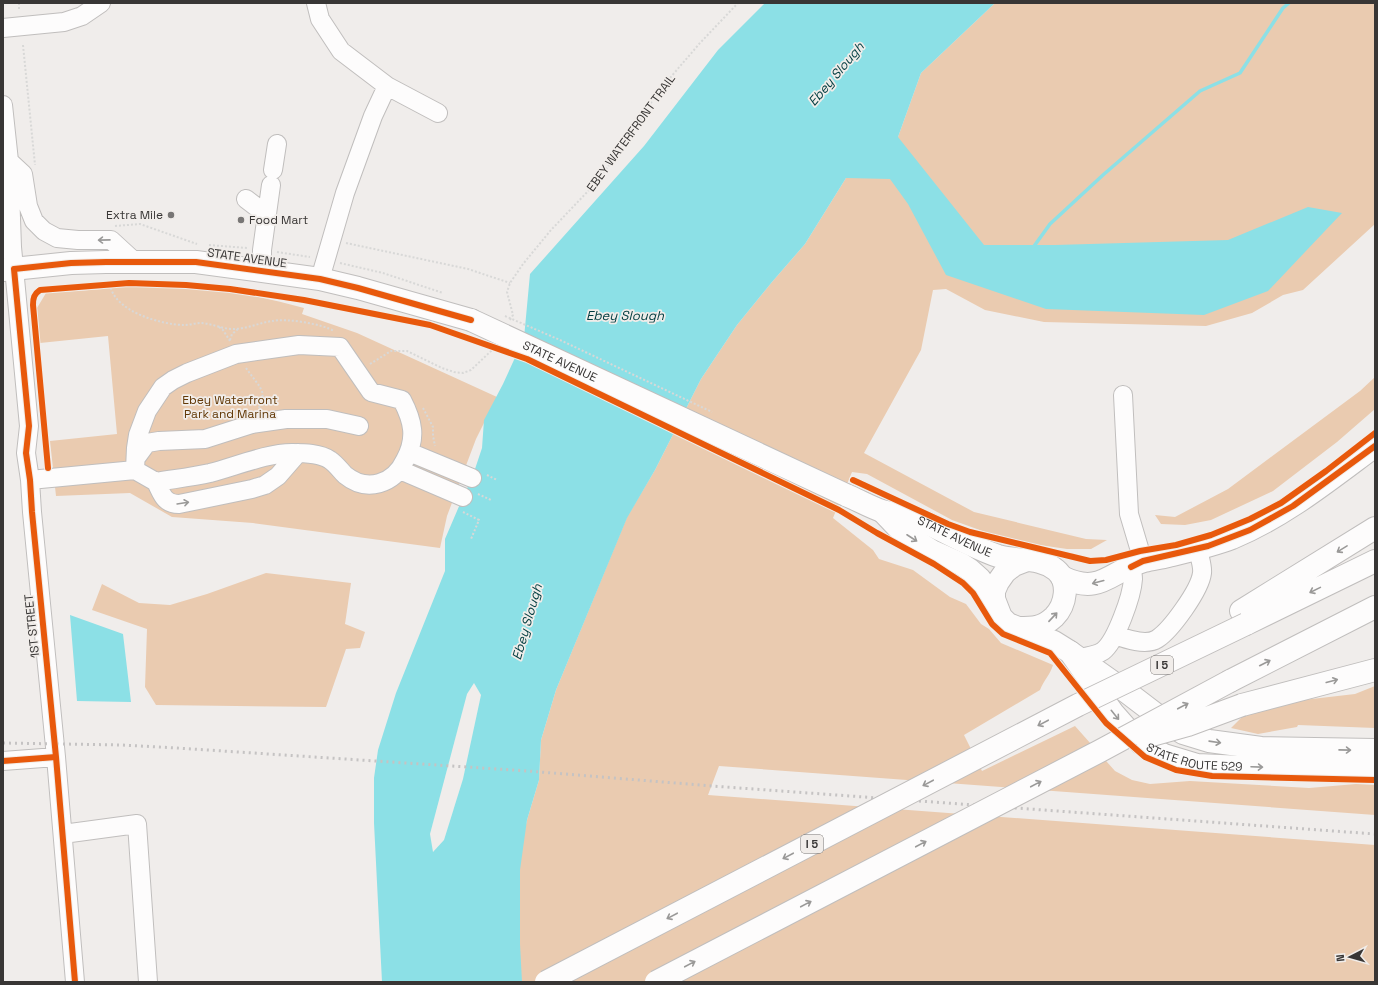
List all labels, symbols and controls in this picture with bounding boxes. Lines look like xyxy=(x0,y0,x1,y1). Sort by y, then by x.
water label: Ebey Slough xyxy=(804,38,868,109)
street label: EBEY WATERFRONT TRAIL xyxy=(583,71,679,195)
place label: Extra Mile xyxy=(106,207,163,223)
marker: Extra Mile xyxy=(166,210,176,220)
place label: Food Mart xyxy=(249,212,308,228)
marker: Food Mart xyxy=(236,215,246,225)
one-way arrow xyxy=(98,236,111,244)
street label: STATE AVENUE xyxy=(206,244,288,272)
water label: Ebey Slough xyxy=(586,307,665,324)
street label: STATE AVENUE xyxy=(520,337,600,386)
park label: Ebey Waterfront Park and Marina xyxy=(182,392,278,422)
one-way arrow xyxy=(176,499,189,507)
street label: STATE AVENUE xyxy=(915,512,994,561)
one-way arrow xyxy=(906,534,917,542)
one-way arrow xyxy=(1337,545,1348,553)
one-way arrow xyxy=(1091,579,1104,587)
water label: Ebey Slough xyxy=(508,581,546,662)
one-way arrow xyxy=(1309,587,1321,594)
street label: 1ST STREET xyxy=(21,593,43,659)
one-way arrow xyxy=(1049,612,1058,622)
road number: I 5 xyxy=(1151,656,1173,674)
one-way arrow xyxy=(1258,659,1270,667)
one-way arrow xyxy=(1325,677,1338,684)
one-way arrow xyxy=(1177,702,1189,709)
one-way arrow xyxy=(1111,710,1120,721)
one-way arrow xyxy=(1037,720,1049,728)
one-way arrow xyxy=(1208,738,1221,746)
street label: STATE ROUTE 529 xyxy=(1143,739,1243,775)
one-way arrow xyxy=(1338,746,1351,753)
one-way arrow xyxy=(1250,764,1263,771)
one-way arrow xyxy=(922,780,934,788)
one-way arrow xyxy=(1030,780,1042,787)
road number: I 5 xyxy=(801,835,823,853)
one-way arrow xyxy=(915,840,927,847)
one-way arrow xyxy=(782,853,794,861)
one-way arrow xyxy=(800,900,812,907)
one-way arrow xyxy=(666,913,678,921)
north arrow xyxy=(1330,937,1370,977)
text: N xyxy=(1333,954,1347,962)
one-way arrow xyxy=(684,960,696,967)

